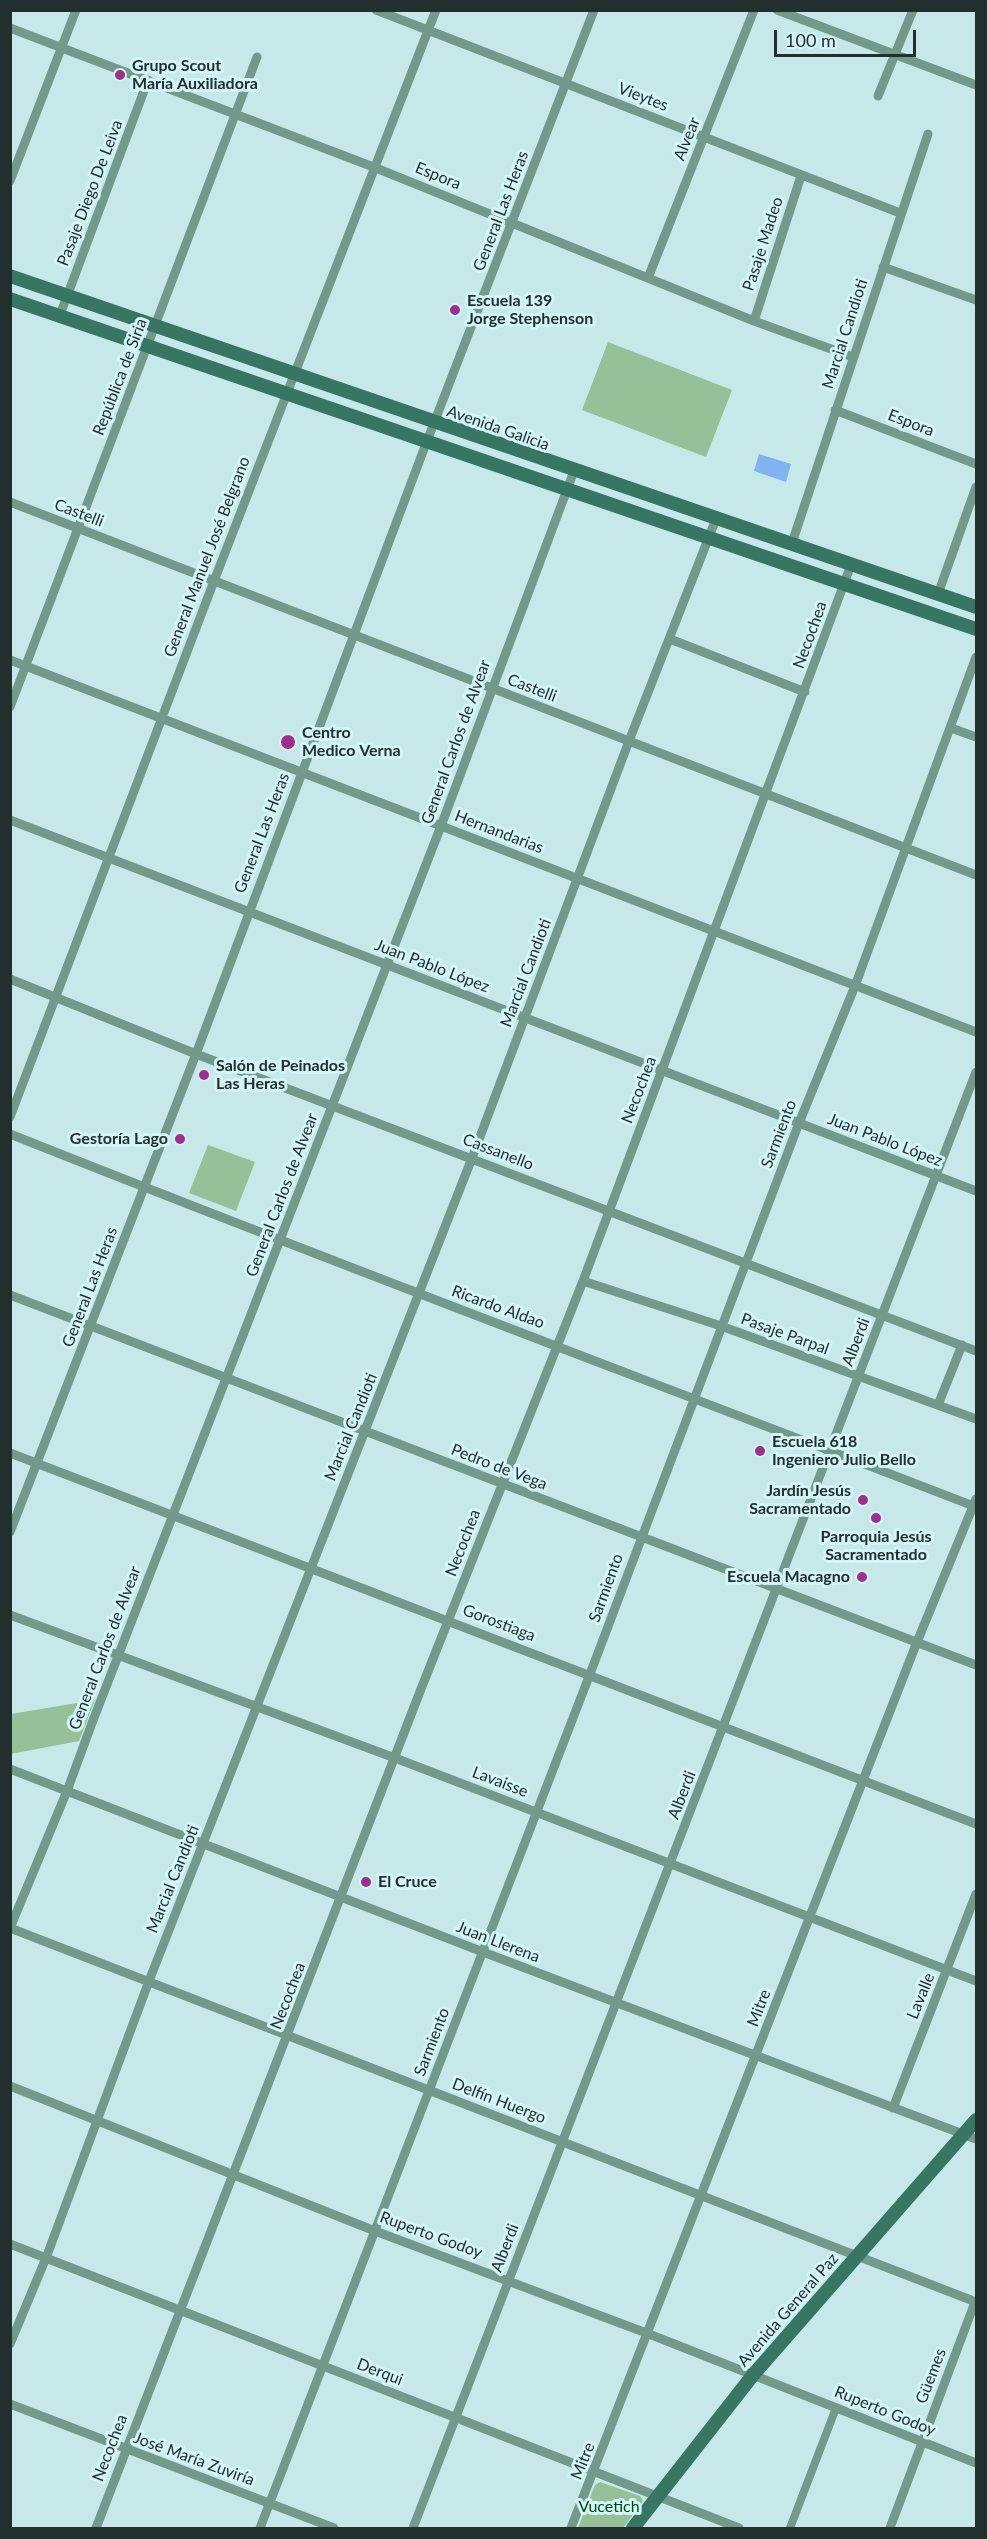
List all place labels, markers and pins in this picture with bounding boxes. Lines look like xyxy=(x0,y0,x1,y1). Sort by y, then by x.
place label: Grupo Scout María Auxiliadora xyxy=(132,56,258,94)
marker: Grupo Scout María Auxiliadora xyxy=(113,68,127,82)
place label: Escuela 139 Jorge Stephenson xyxy=(467,291,593,329)
marker: Escuela 139 Jorge Stephenson xyxy=(448,303,462,317)
place label: Centro Medico Verna xyxy=(302,723,401,761)
marker: Centro Medico Verna xyxy=(279,733,297,751)
place label: Salón de Peinados Las Heras xyxy=(216,1056,345,1094)
marker: Salón de Peinados Las Heras xyxy=(197,1068,211,1082)
place label: Gestoría Lago xyxy=(70,1129,168,1149)
marker: Gestoría Lago xyxy=(173,1132,187,1146)
place label: Escuela 618 Ingeniero Julio Bello xyxy=(772,1432,916,1470)
marker: Escuela 618 Ingeniero Julio Bello xyxy=(753,1444,767,1458)
place label: Jardín Jesús Sacramentado xyxy=(749,1481,851,1519)
marker: Jardín Jesús Sacramentado xyxy=(856,1493,870,1507)
marker: Parroquia Jesús Sacramentado xyxy=(869,1511,883,1525)
place label: Parroquia Jesús Sacramentado xyxy=(820,1527,932,1565)
place label: Escuela Macagno xyxy=(727,1567,850,1587)
marker: Escuela Macagno xyxy=(855,1570,869,1584)
place label: El Cruce xyxy=(378,1872,437,1892)
marker: El Cruce xyxy=(359,1875,373,1889)

